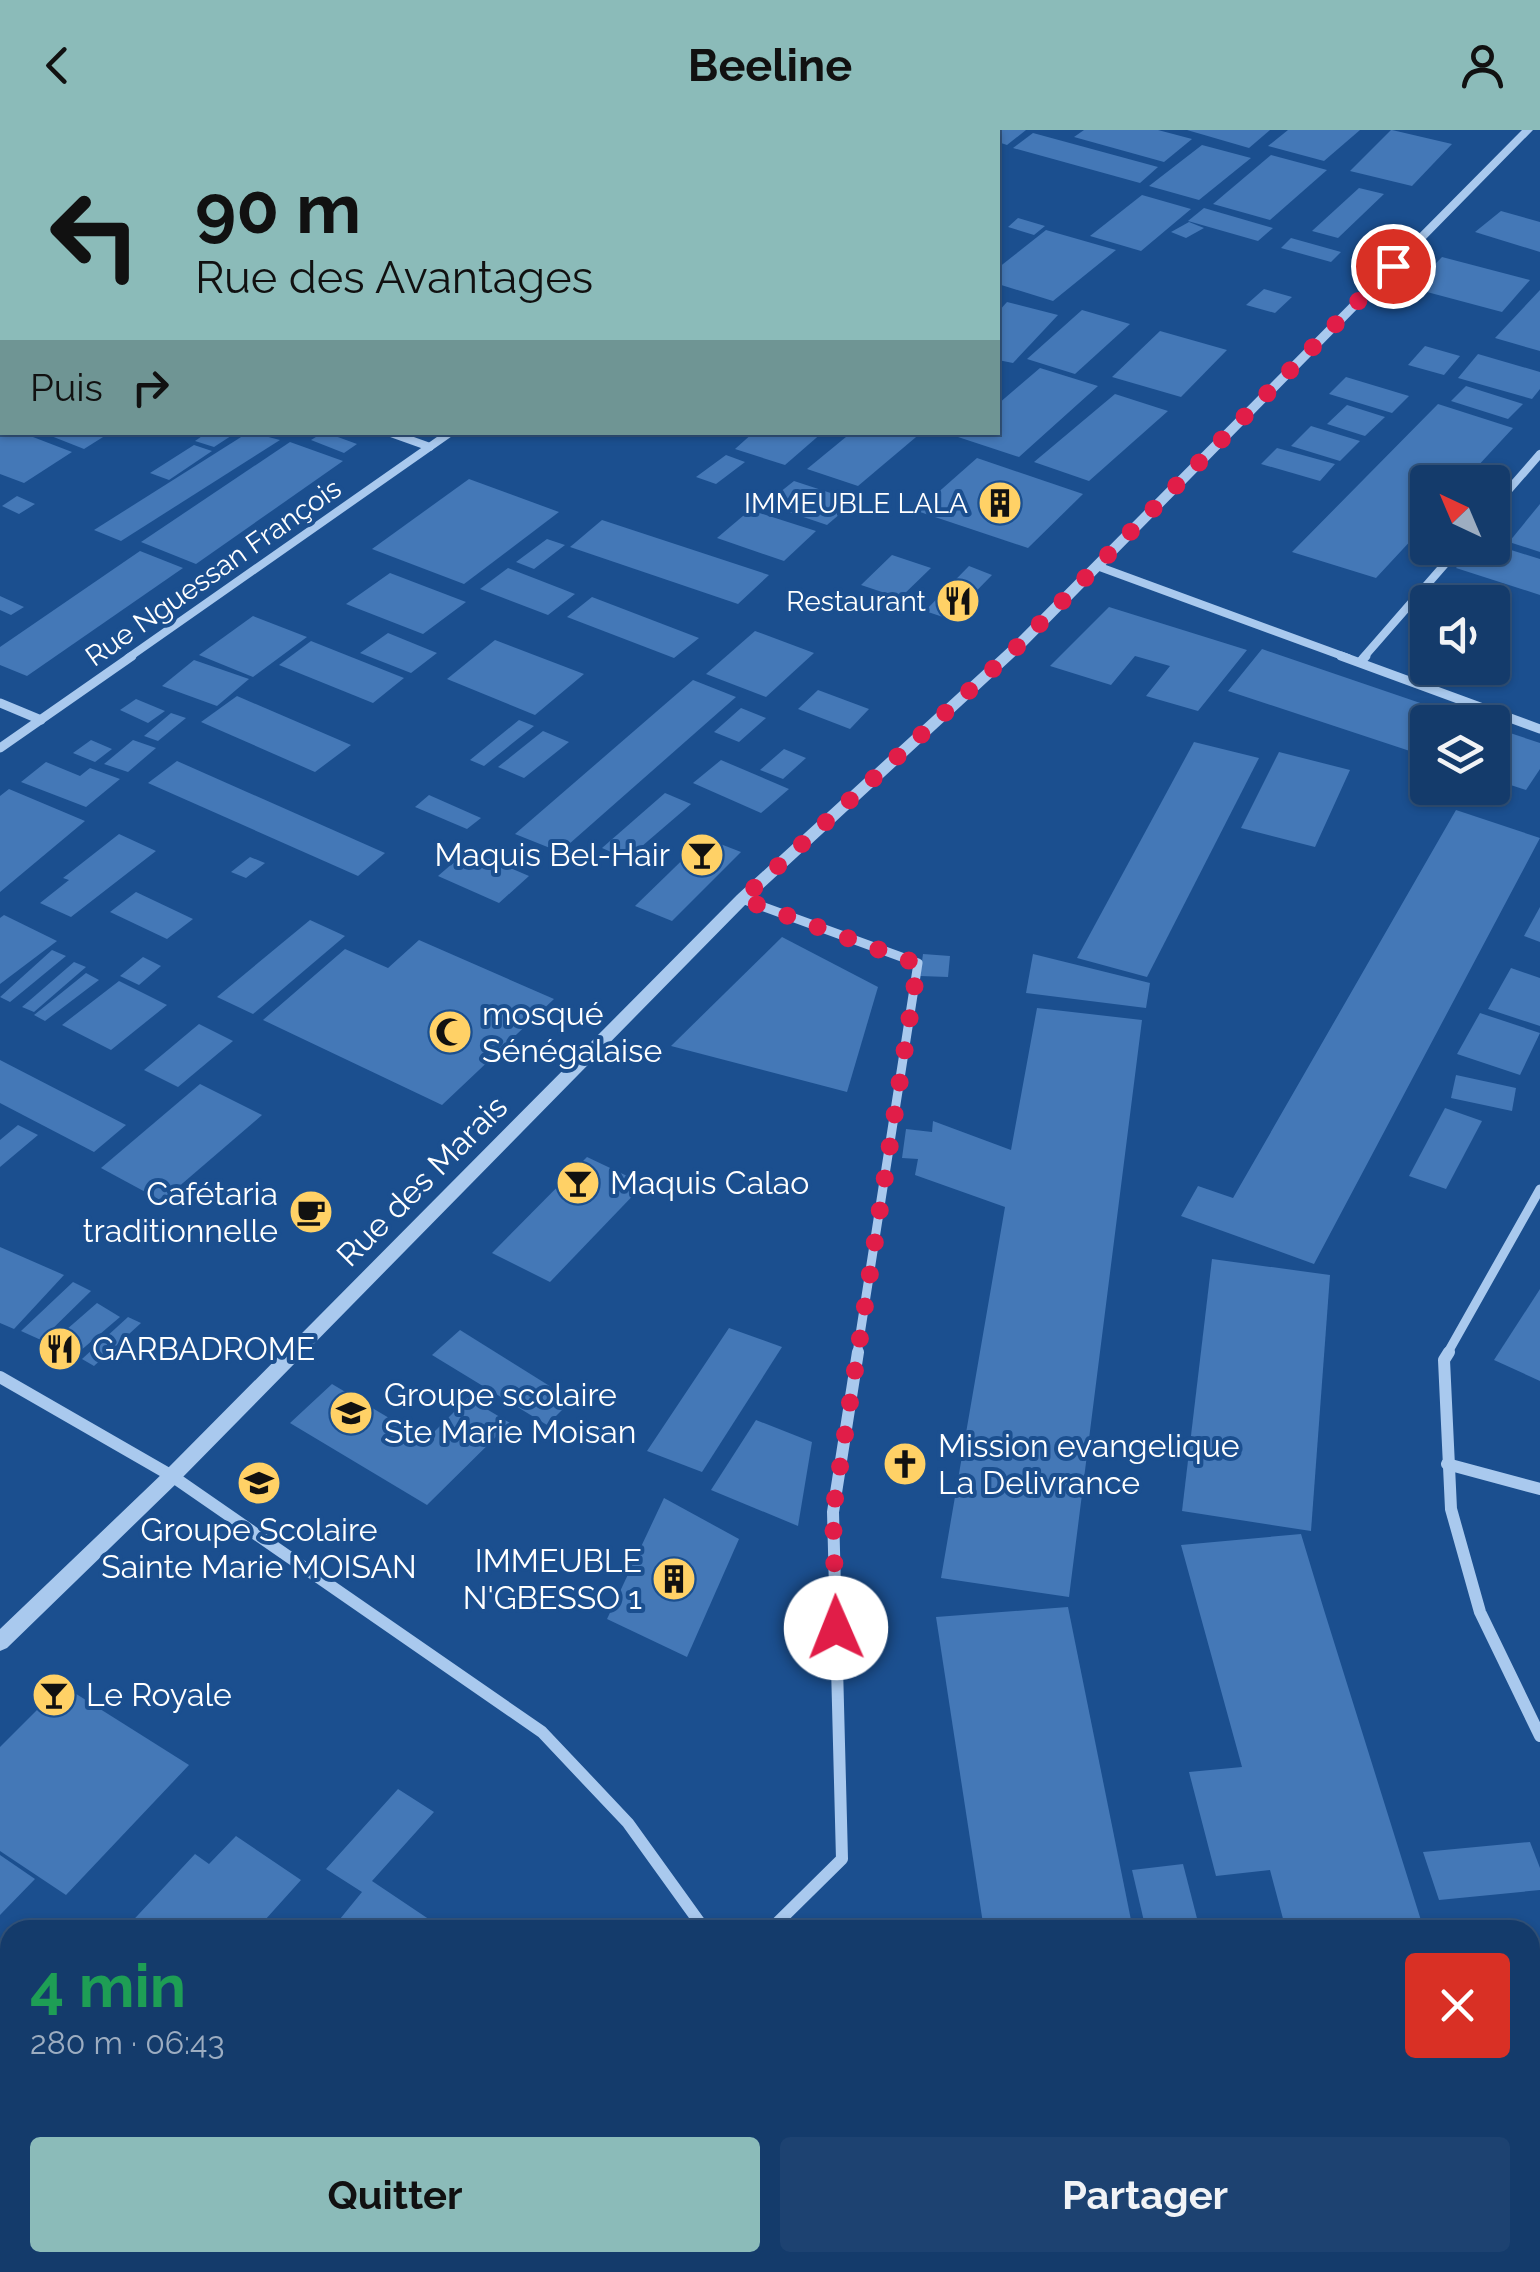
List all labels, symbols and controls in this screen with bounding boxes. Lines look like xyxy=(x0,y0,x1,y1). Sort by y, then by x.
icon: back xyxy=(30,38,85,93)
icon: person xyxy=(1455,38,1510,93)
text: Beeline xyxy=(688,39,852,92)
text: 90 m xyxy=(195,167,361,249)
icon: left xyxy=(30,170,160,300)
pin xyxy=(1351,224,1436,309)
icon: arrive xyxy=(1366,239,1421,294)
text: Rue des Avantages xyxy=(195,251,593,304)
icon: right xyxy=(123,360,178,415)
text: Puis xyxy=(30,365,103,410)
north arrow xyxy=(1410,465,1510,565)
map controls xyxy=(1410,465,1510,805)
street label: Rue Nguessan François xyxy=(79,472,347,673)
building icon: IMMEUBLE LALA xyxy=(977,480,1023,526)
place label: IMMEUBLE LALA xyxy=(744,487,968,520)
restaurant icon: Restaurant xyxy=(935,578,981,624)
place label: Restaurant xyxy=(786,585,927,618)
button: sound xyxy=(1410,585,1510,685)
button: layers xyxy=(1410,705,1510,805)
bar icon: Maquis Bel-Hair xyxy=(679,832,725,878)
place label: Maquis Bel-Hair xyxy=(434,836,670,873)
place label: mosqué Sénégalaise xyxy=(482,995,662,1069)
mosque icon: mosqué Sénégalaise xyxy=(427,1009,473,1055)
street label: Rue des Marais xyxy=(329,1088,514,1273)
bar icon: Maquis Calao xyxy=(555,1160,601,1206)
place label: Maquis Calao xyxy=(610,1164,809,1201)
place label: Cafétaria traditionnelle xyxy=(83,1175,278,1249)
cafe icon: Cafétaria traditionnelle xyxy=(288,1189,334,1235)
restaurant icon: GARBADROME xyxy=(37,1326,83,1372)
place label: GARBADROME xyxy=(92,1330,315,1367)
place label: Groupe scolaire Ste Marie Moisan xyxy=(384,1376,636,1450)
school or university icon: Groupe scolaire Ste Marie Moisan xyxy=(328,1390,374,1436)
place label: Mission evangelique La Delivrance xyxy=(938,1427,1240,1501)
church icon: Mission evangelique La Delivrance xyxy=(882,1441,928,1487)
school or university icon: Groupe Scolaire Sainte Marie MOISAN xyxy=(236,1460,282,1506)
place label: Groupe Scolaire Sainte Marie MOISAN xyxy=(101,1511,417,1585)
place label: IMMEUBLE N'GBESSO 1 xyxy=(463,1542,642,1616)
building icon: IMMEUBLE N'GBESSO 1 xyxy=(651,1556,697,1602)
position arrow xyxy=(784,1576,888,1680)
bar icon: Le Royale xyxy=(31,1672,77,1718)
place label: Le Royale xyxy=(86,1676,232,1713)
text: 4 min xyxy=(30,1951,186,2021)
button: close xyxy=(1405,1953,1510,2058)
text: 280 m · 06:43 xyxy=(30,2024,225,2061)
button: Quitter xyxy=(30,2137,760,2252)
button: Partager xyxy=(780,2137,1510,2252)

